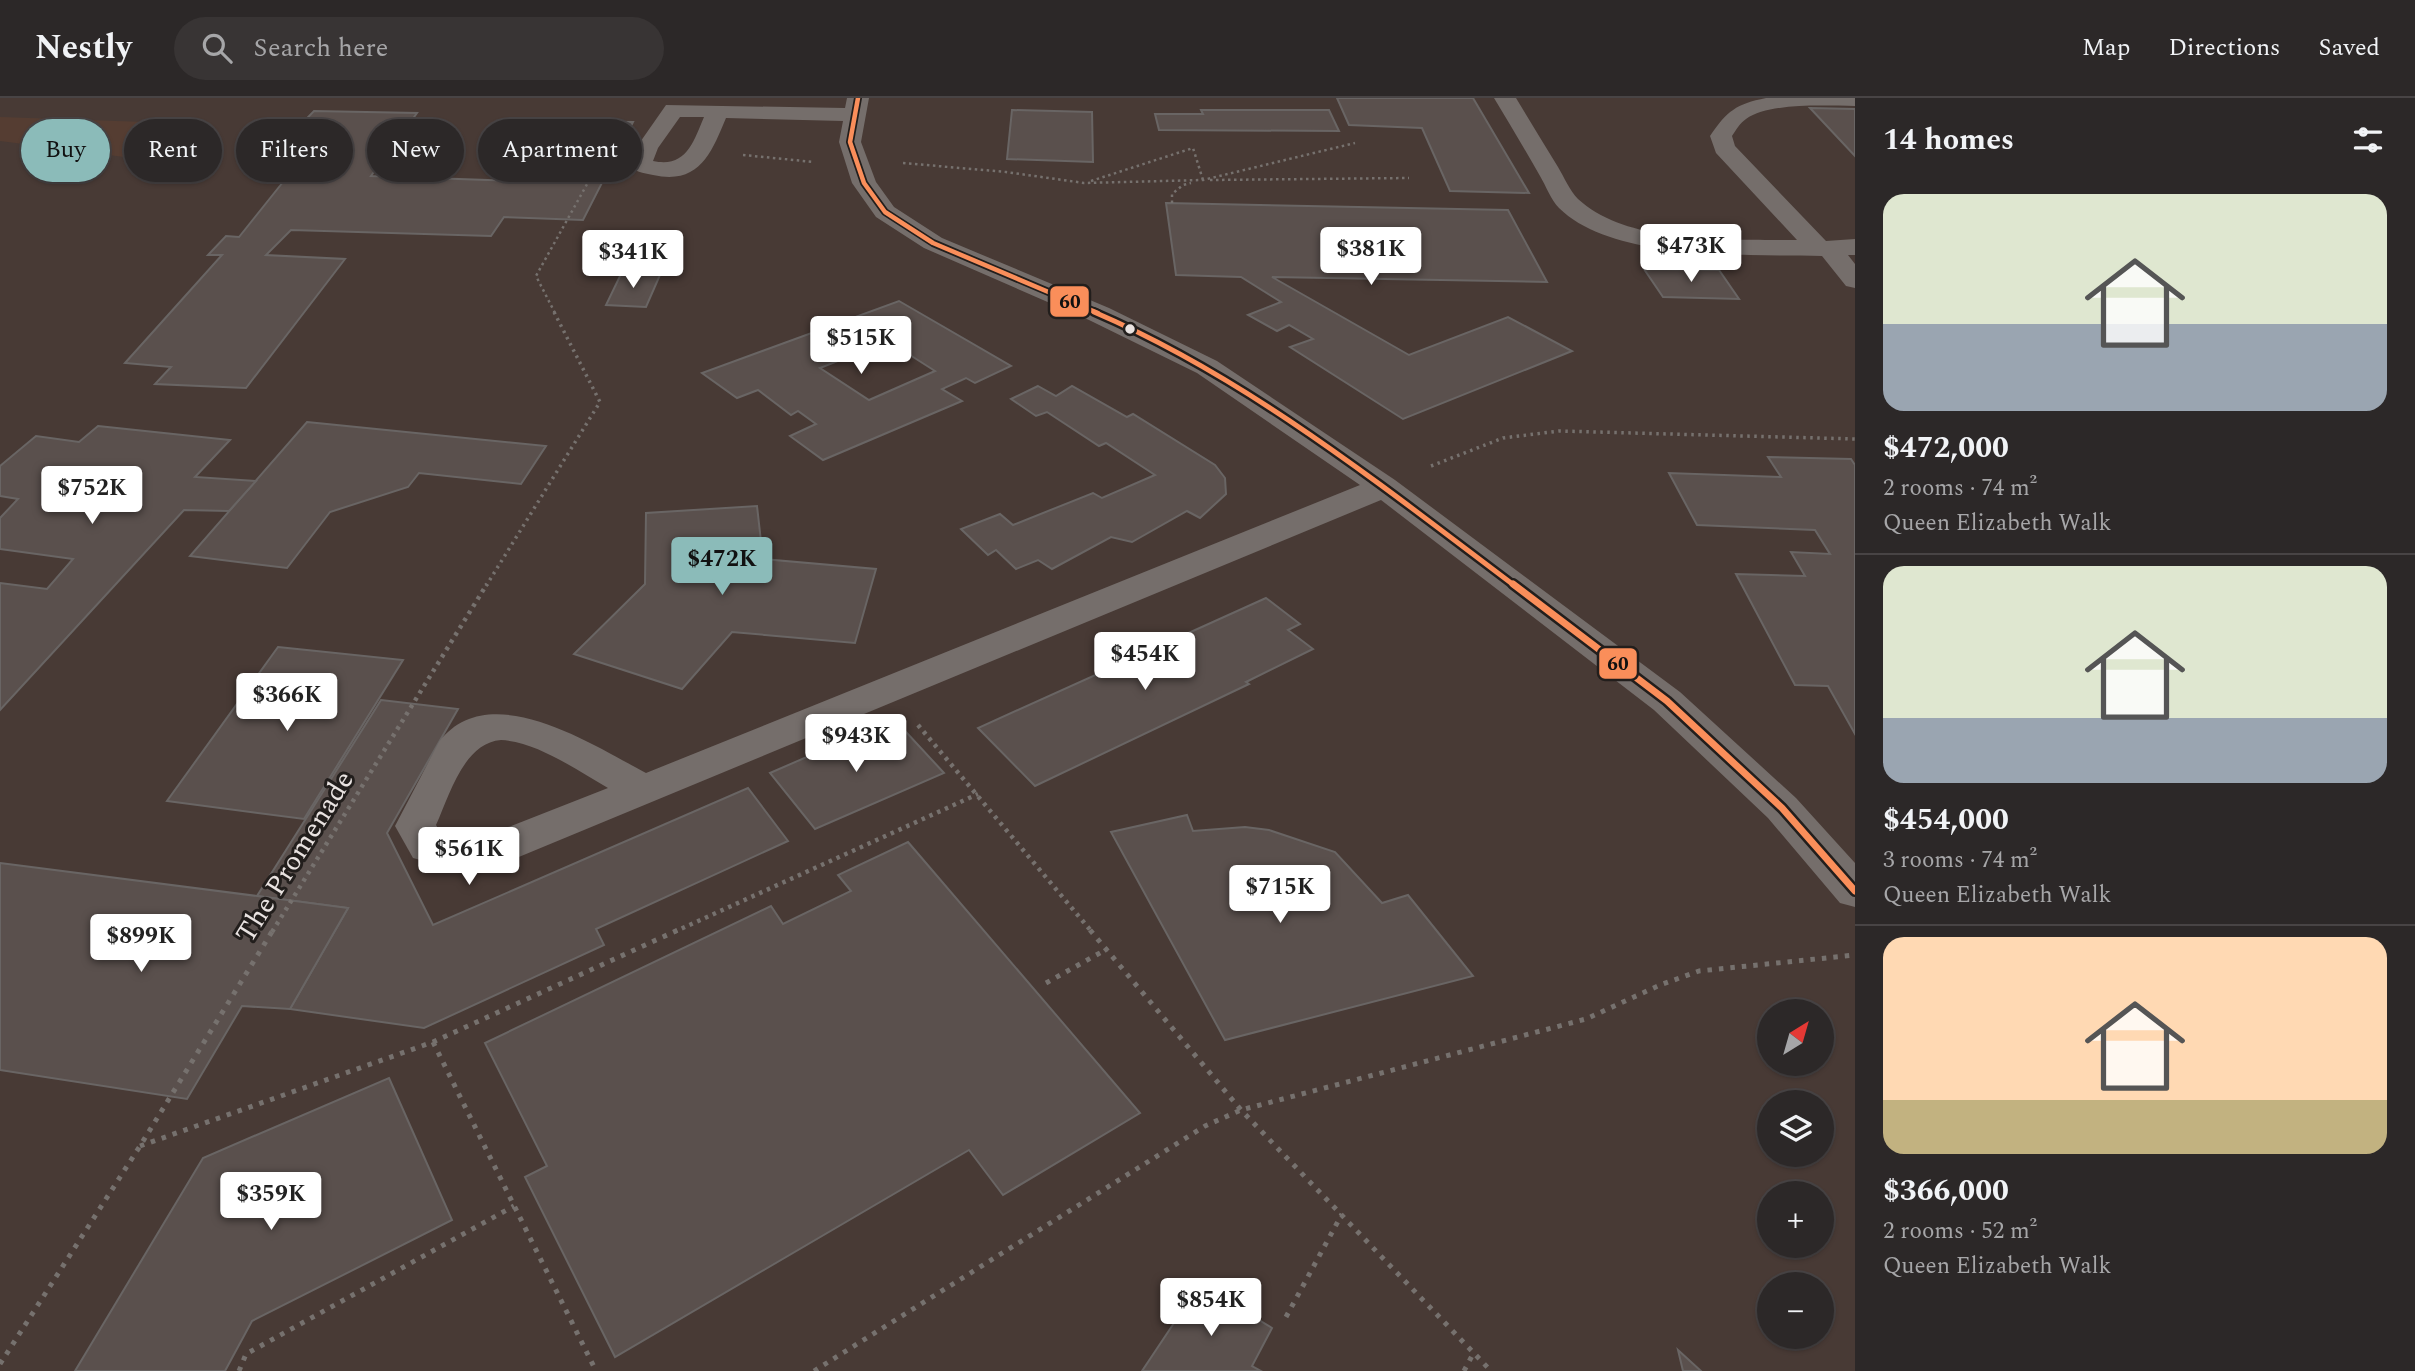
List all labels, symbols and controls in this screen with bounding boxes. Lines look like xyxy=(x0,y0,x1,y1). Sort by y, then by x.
search box xyxy=(174,17,664,80)
text: Nestly xyxy=(35,23,132,73)
text: Search here xyxy=(254,28,388,68)
icon: search xyxy=(198,29,236,67)
text: Map xyxy=(2082,30,2130,66)
text: Directions xyxy=(2168,30,2280,66)
text: Saved xyxy=(2318,30,2380,66)
text: 14 homes xyxy=(1883,117,2014,163)
chip: Buy xyxy=(21,119,110,182)
chip: Rent xyxy=(124,119,222,182)
chip: Filters xyxy=(236,119,353,182)
chip: New xyxy=(367,119,464,182)
chip: Apartment xyxy=(478,119,642,182)
icon: filters xyxy=(2349,121,2387,159)
pin: $473K xyxy=(1642,225,1740,284)
pin: $381K xyxy=(1322,228,1420,287)
text: $473K xyxy=(1656,229,1726,264)
pin: $341K xyxy=(584,230,682,290)
text: $381K xyxy=(1336,232,1406,267)
text: $341K xyxy=(598,235,668,270)
icon: home xyxy=(2072,240,2198,366)
line badge: 60 xyxy=(1049,285,1090,318)
text: 60 xyxy=(1059,288,1081,317)
pin: $515K xyxy=(812,316,910,376)
text: $515K xyxy=(826,321,896,356)
unlabelled marker xyxy=(1123,322,1137,336)
text: $472,000 xyxy=(1883,425,2009,471)
pin: $752K xyxy=(43,466,141,526)
text: $752K xyxy=(57,471,127,506)
text: 2 rooms · 74 m² xyxy=(1883,471,2037,506)
text: Queen Elizabeth Walk xyxy=(1883,506,2111,541)
pin: $472K xyxy=(673,538,771,597)
text: $472K xyxy=(687,542,757,577)
icon: home xyxy=(2072,612,2198,738)
pin: $454K xyxy=(1096,632,1194,692)
text: $454K xyxy=(1110,637,1180,672)
line badge: 60 xyxy=(1598,647,1638,680)
text: 60 xyxy=(1607,650,1629,679)
pin: $366K xyxy=(238,674,336,733)
text: $366K xyxy=(252,678,322,713)
pin: $943K xyxy=(807,714,905,774)
text: $943K xyxy=(821,719,891,754)
street label: The Promenade xyxy=(225,762,365,952)
text: $454,000 xyxy=(1883,797,2009,843)
pin: $561K xyxy=(420,828,518,887)
text: $561K xyxy=(434,832,504,867)
text: 3 rooms · 74 m² xyxy=(1883,843,2037,878)
pin: $715K xyxy=(1231,866,1329,925)
text: $715K xyxy=(1245,870,1315,905)
text: Queen Elizabeth Walk xyxy=(1883,878,2111,913)
pin: $899K xyxy=(92,914,190,974)
text: $899K xyxy=(106,919,176,954)
icon: home xyxy=(2072,983,2198,1109)
north arrow xyxy=(1757,999,1834,1076)
map controls xyxy=(1757,999,1834,1349)
button: layers xyxy=(1757,1090,1834,1167)
text: $366,000 xyxy=(1883,1168,2009,1214)
pin: $359K xyxy=(222,1172,320,1232)
text: $359K xyxy=(236,1177,306,1212)
button: + xyxy=(1757,1181,1834,1258)
text: 2 rooms · 52 m² xyxy=(1883,1214,2037,1249)
text: Queen Elizabeth Walk xyxy=(1883,1249,2111,1284)
button: − xyxy=(1757,1272,1834,1349)
pin: $854K xyxy=(1162,1278,1260,1338)
text: $854K xyxy=(1176,1283,1246,1318)

